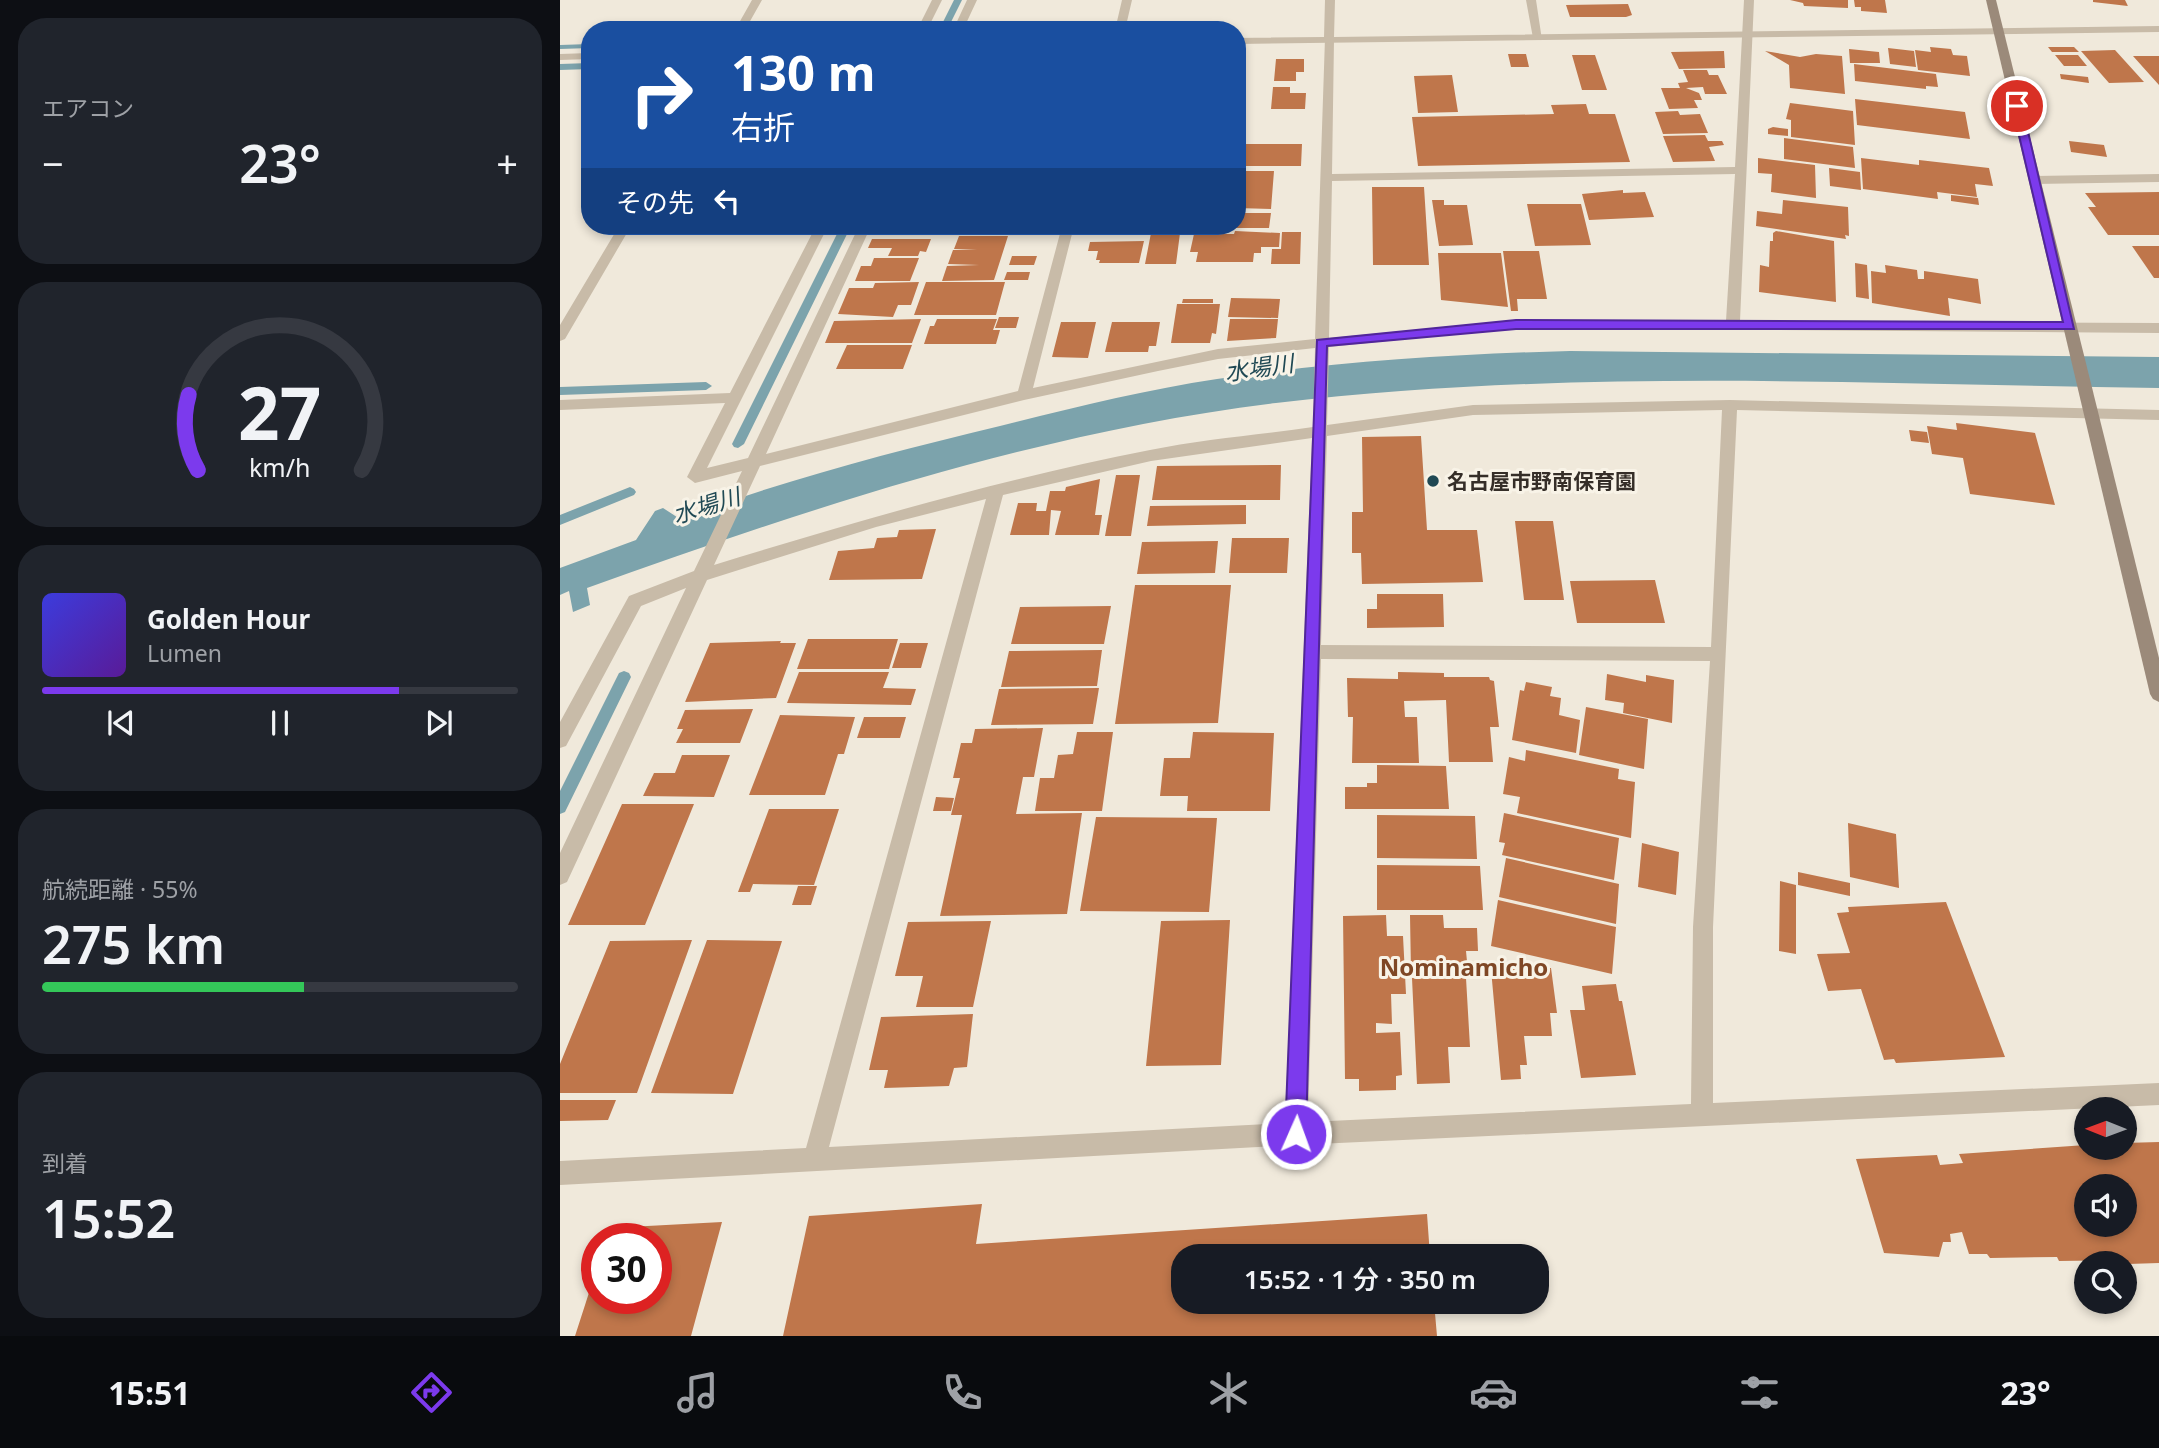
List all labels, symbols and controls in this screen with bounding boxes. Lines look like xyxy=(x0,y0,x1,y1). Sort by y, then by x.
text: 130 m xyxy=(731,39,876,105)
icon: right xyxy=(616,49,707,140)
pin xyxy=(1987,76,2047,136)
icon: arrive xyxy=(1998,87,2036,125)
text: エアコン xyxy=(42,92,134,124)
text: 右折 xyxy=(731,105,795,148)
text: 23° xyxy=(239,127,321,198)
text: − xyxy=(42,137,64,189)
text: + xyxy=(496,137,518,189)
icon: left xyxy=(708,182,746,220)
text: その先 xyxy=(616,184,694,220)
water label: 水場川 xyxy=(1223,346,1298,388)
text: 27 xyxy=(238,363,322,462)
text: km/h xyxy=(249,450,311,484)
place label: 名古屋市野南保育園 xyxy=(1447,467,1636,495)
marker: 名古屋市野南保育園 xyxy=(1425,473,1441,489)
water label: 水場川 xyxy=(668,479,747,530)
text: Golden Hour xyxy=(147,601,310,637)
text: Lumen xyxy=(147,637,222,669)
icon: previous xyxy=(102,704,140,742)
icon: pause xyxy=(261,704,299,742)
icon: next xyxy=(420,704,458,742)
text: 航続距離 · 55% xyxy=(42,873,198,905)
text: 275 km xyxy=(42,908,225,979)
district label: Nominamicho xyxy=(1380,950,1548,983)
position arrow xyxy=(1259,1097,1333,1171)
north arrow xyxy=(2074,1097,2137,1160)
map controls xyxy=(2074,1097,2137,1314)
text: 到着 xyxy=(42,1147,88,1179)
button: sound xyxy=(2074,1174,2137,1237)
text: 15:52 xyxy=(42,1182,175,1253)
speed limit sign: 30 xyxy=(581,1223,672,1314)
button: search xyxy=(2074,1251,2137,1314)
text: 15:52 · 1 分 · 350 m xyxy=(1244,1261,1476,1297)
icon: directions xyxy=(407,1368,456,1417)
icon: music xyxy=(673,1368,722,1417)
icon: phone xyxy=(938,1368,987,1417)
icon: climate xyxy=(1204,1368,1253,1417)
icon: car xyxy=(1469,1368,1518,1417)
icon: filters xyxy=(1735,1368,1784,1417)
text: 15:51 xyxy=(108,1371,191,1414)
text: 23° xyxy=(2000,1371,2051,1414)

